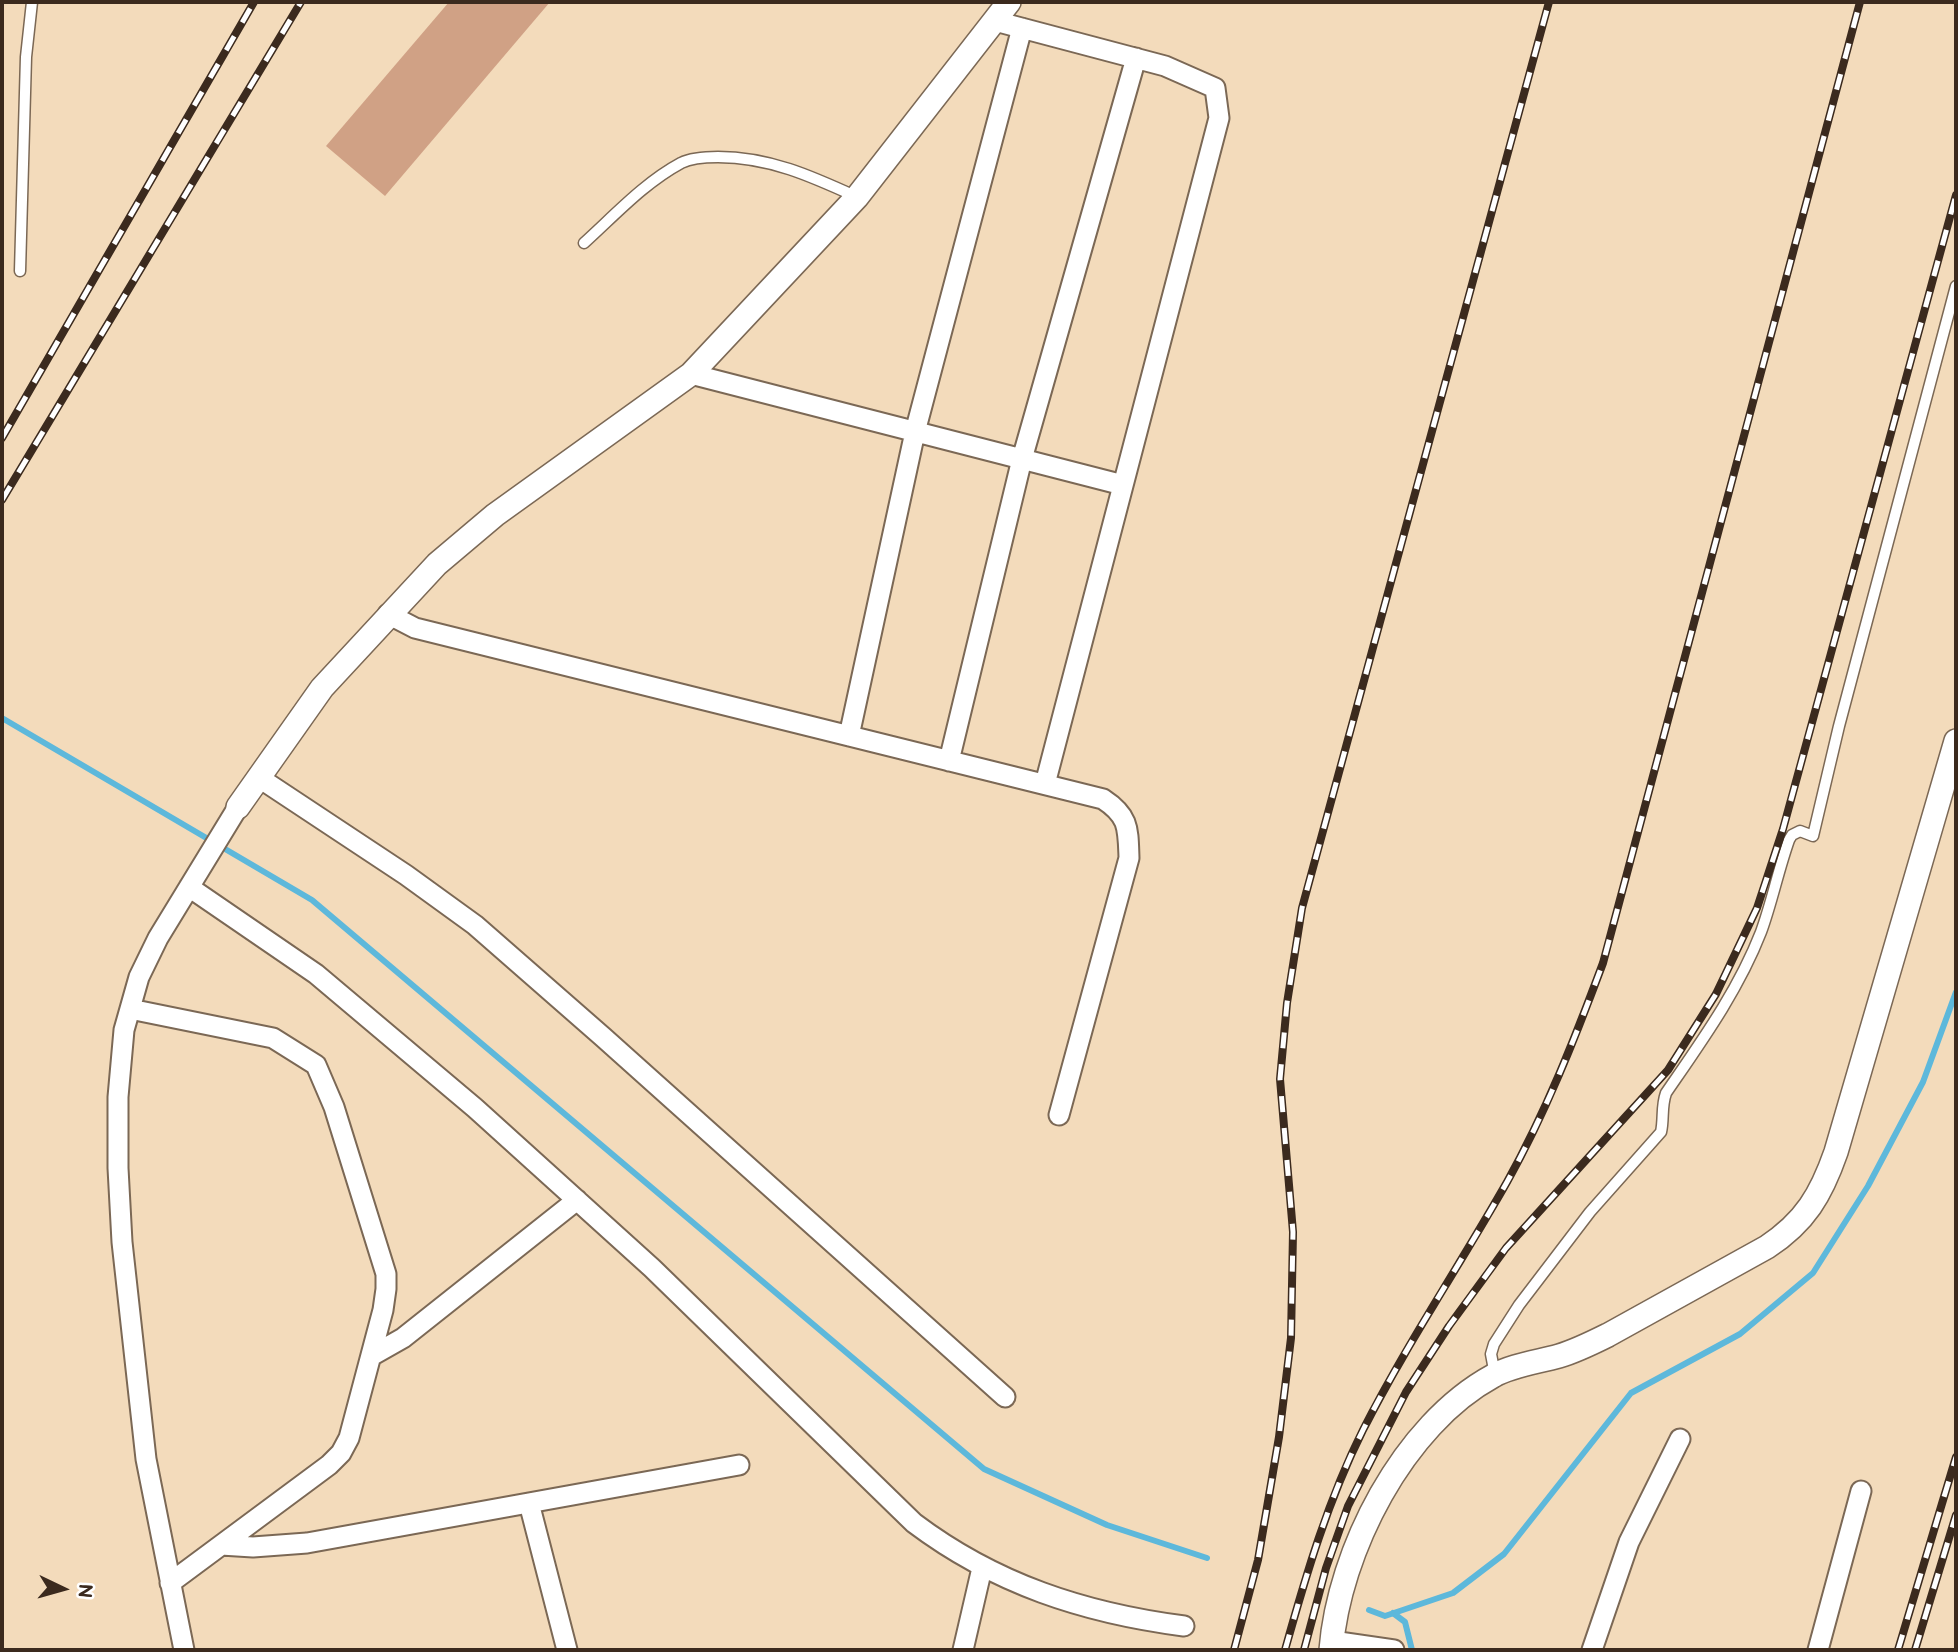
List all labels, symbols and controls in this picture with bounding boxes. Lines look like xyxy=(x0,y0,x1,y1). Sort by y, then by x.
north arrow xyxy=(28,1554,98,1624)
text: N xyxy=(72,1583,96,1599)

